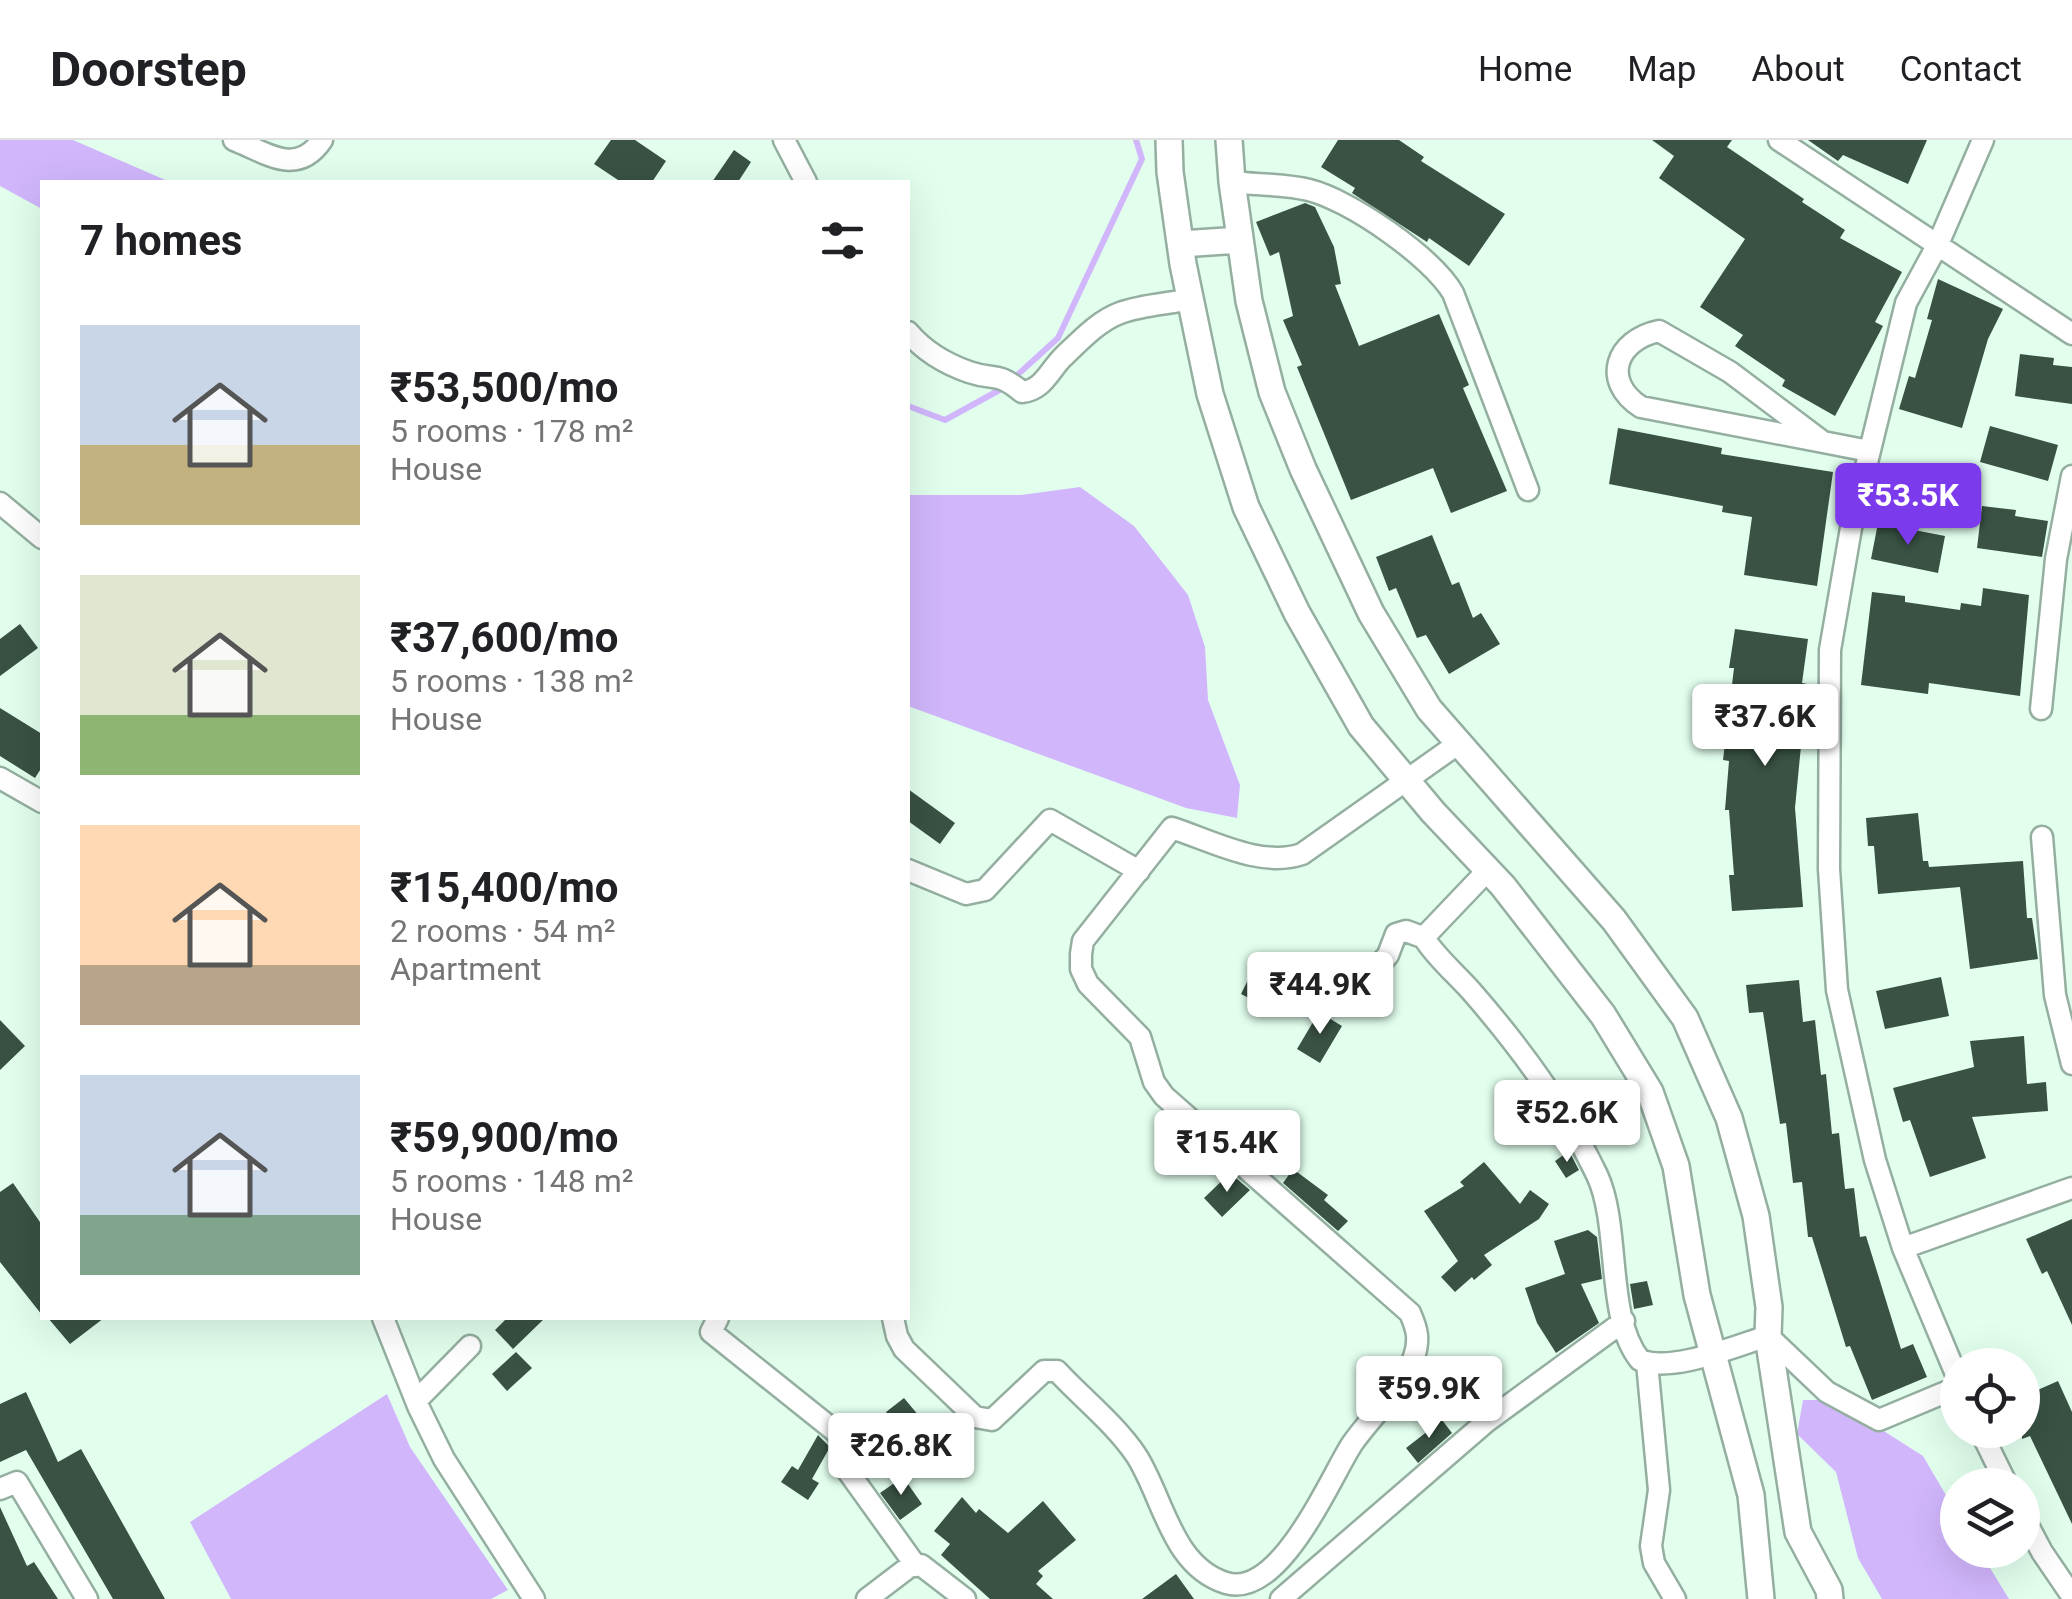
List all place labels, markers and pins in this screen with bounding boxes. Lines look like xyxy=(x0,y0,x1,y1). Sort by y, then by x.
pin: ₹53.5K xyxy=(1827,463,1989,548)
pin: ₹37.6K xyxy=(1684,684,1846,769)
pin: ₹44.9K xyxy=(1239,952,1401,1037)
pin: ₹52.6K xyxy=(1486,1080,1648,1165)
pin: ₹15.4K xyxy=(1146,1110,1308,1195)
pin: ₹59.9K xyxy=(1348,1356,1510,1441)
pin: ₹26.8K xyxy=(820,1413,982,1498)

